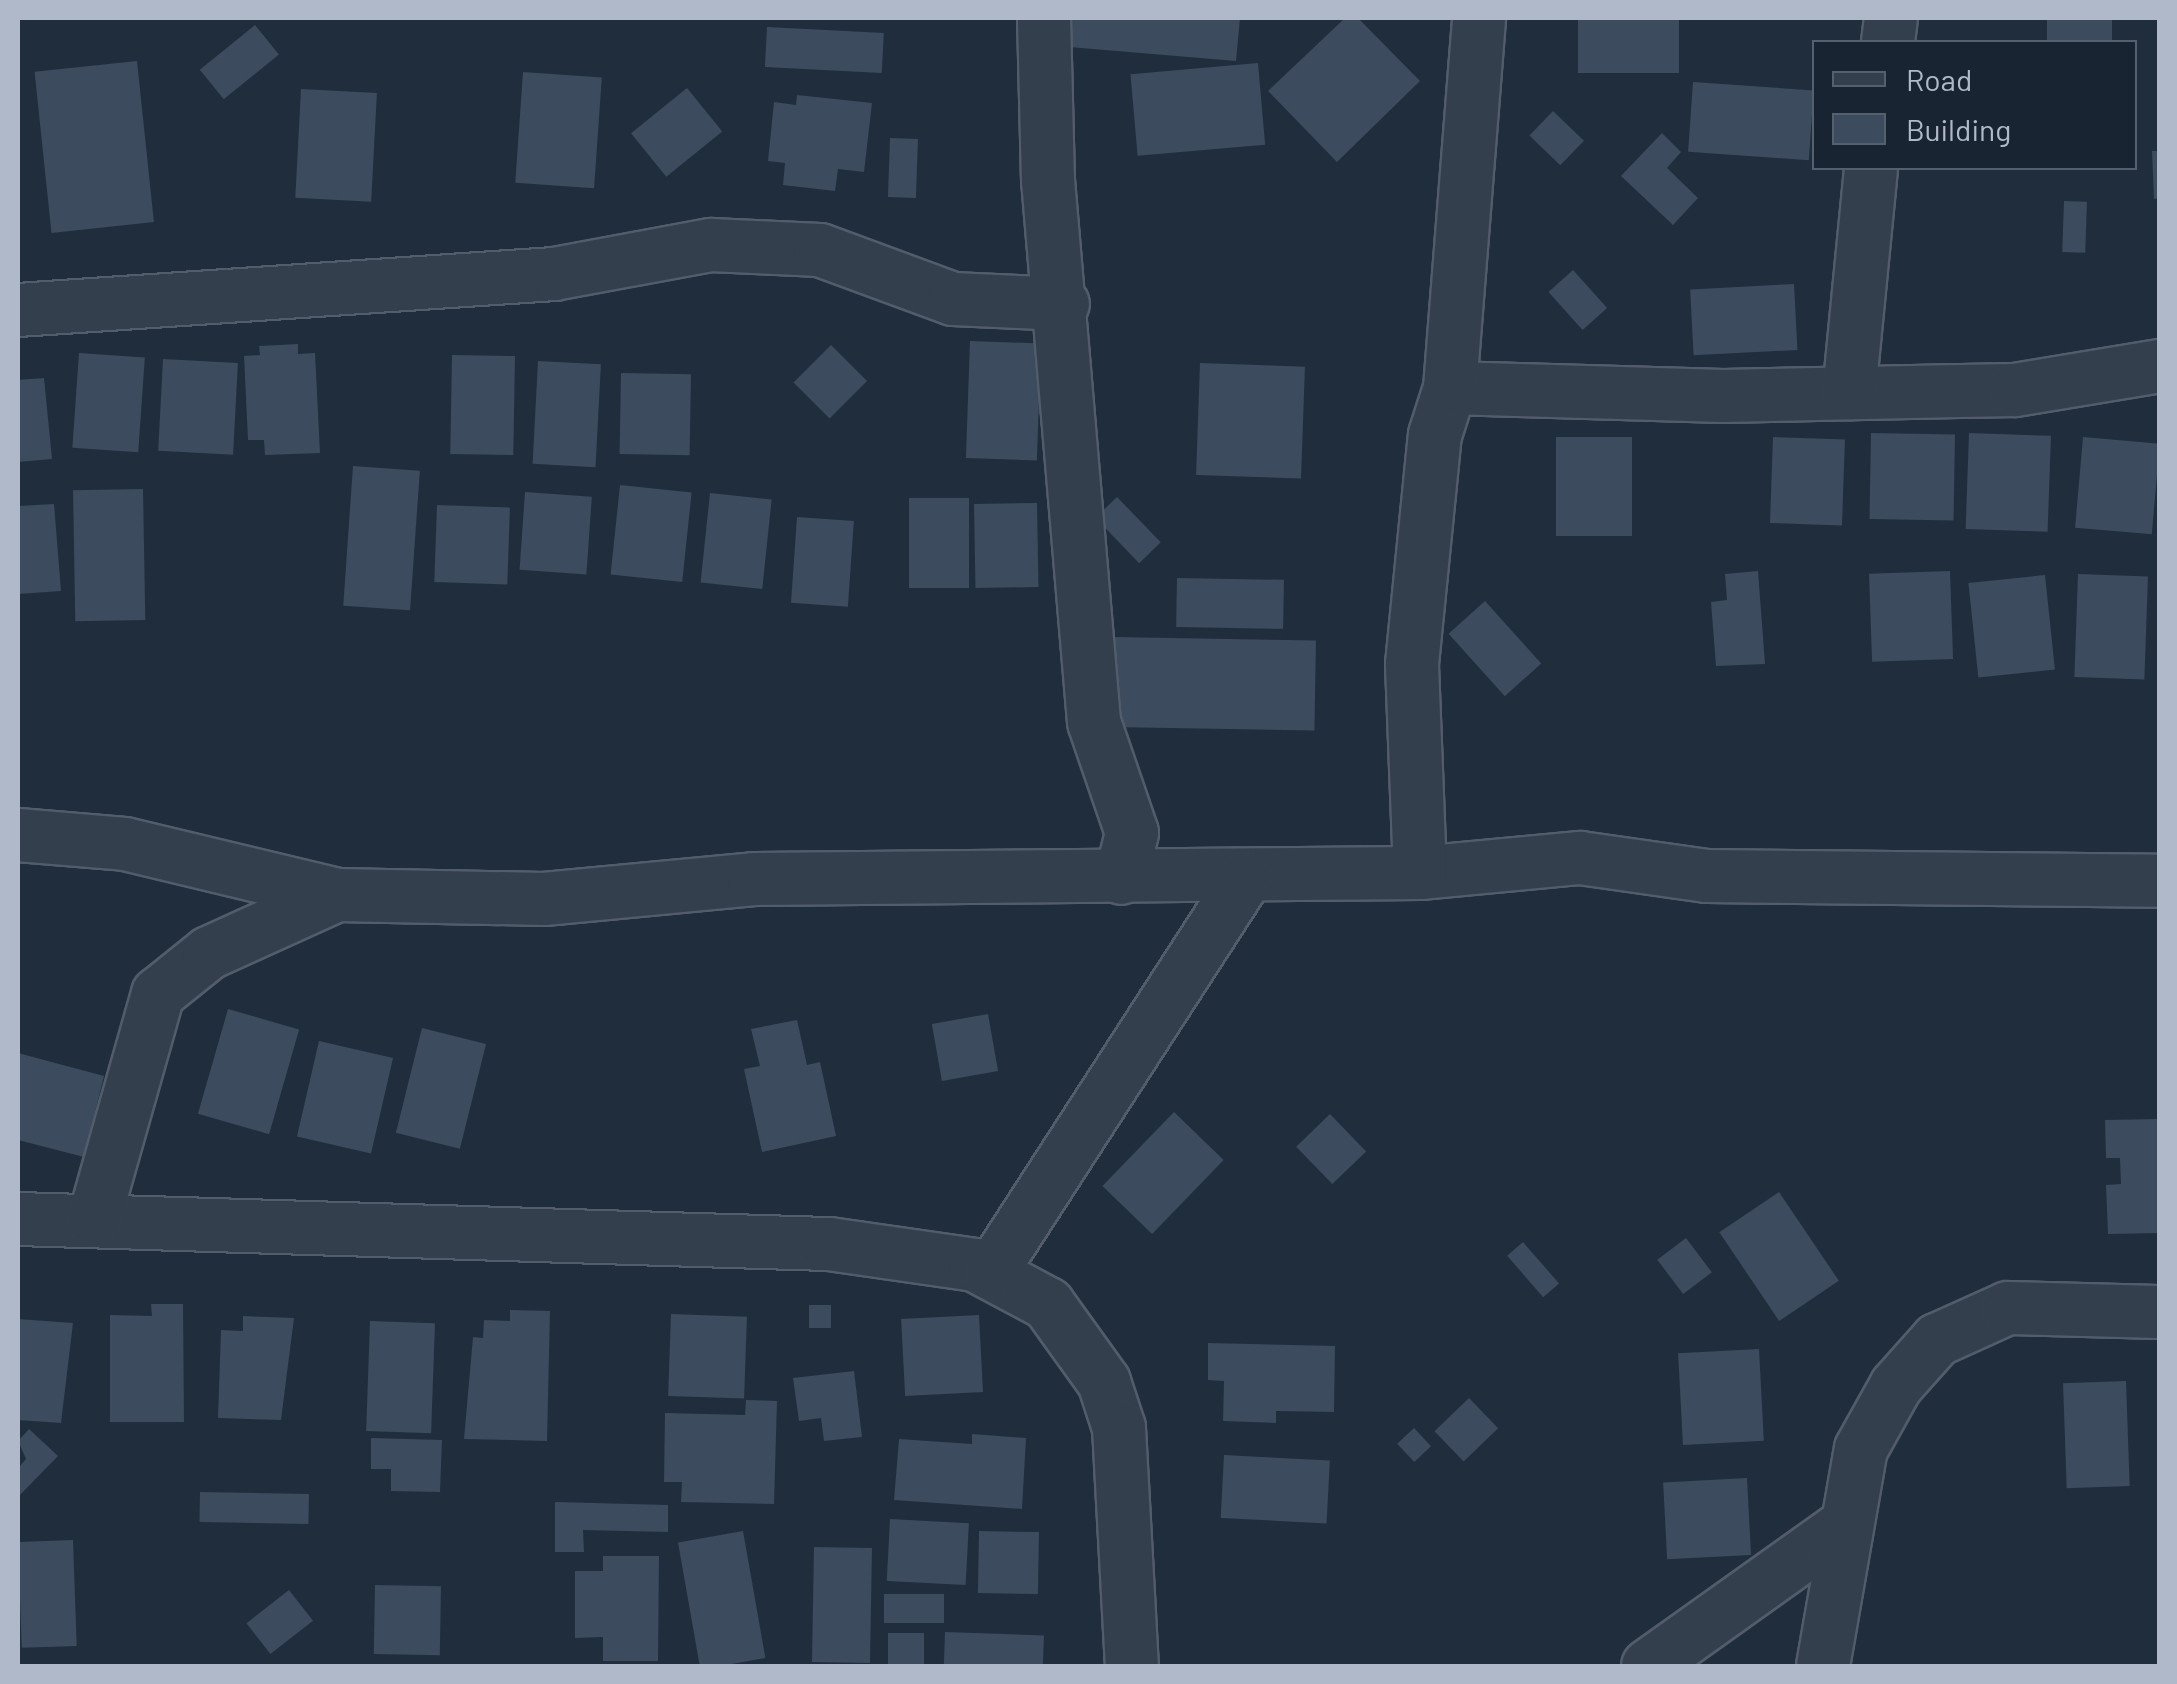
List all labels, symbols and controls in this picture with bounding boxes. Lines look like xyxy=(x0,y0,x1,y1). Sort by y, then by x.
legend xyxy=(1812,40,2137,170)
text: Road xyxy=(1906,61,1972,97)
text: Building xyxy=(1906,111,2011,147)

